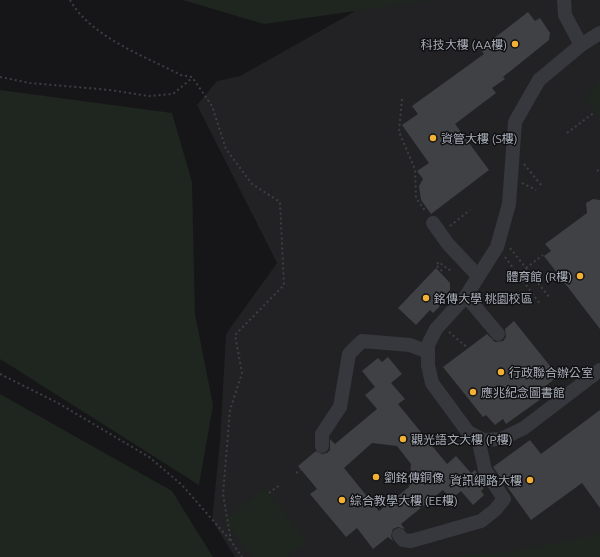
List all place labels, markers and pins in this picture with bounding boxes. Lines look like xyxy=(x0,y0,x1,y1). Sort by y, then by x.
place label: 科技大樓 (AA樓) xyxy=(421,38,507,52)
marker: 科技大樓 (AA樓) xyxy=(510,39,520,49)
place label: 資管大樓 (S樓) xyxy=(441,132,518,146)
marker: 資管大樓 (S樓) xyxy=(428,133,438,143)
place label: 體育館 (R樓) xyxy=(506,270,572,284)
marker: 體育館 (R樓) xyxy=(575,271,585,281)
place label: 銘傳大學 桃園校區 xyxy=(434,292,533,305)
marker: 銘傳大學 桃園校區 xyxy=(421,293,431,303)
place label: 行政聯合辦公室 xyxy=(509,366,593,379)
marker: 行政聯合辦公室 xyxy=(496,367,506,377)
place label: 應兆紀念圖書館 xyxy=(481,386,565,399)
marker: 應兆紀念圖書館 xyxy=(468,387,478,397)
place label: 觀光語文大樓 (P樓) xyxy=(411,433,513,447)
marker: 觀光語文大樓 (P樓) xyxy=(398,434,408,444)
place label: 劉銘傳銅像 xyxy=(384,471,444,484)
marker: 劉銘傳銅像 xyxy=(371,472,381,482)
place label: 資訊網路大樓 xyxy=(450,474,522,487)
marker: 資訊網路大樓 xyxy=(525,475,535,485)
place label: 綜合教學大樓 (EE樓) xyxy=(350,494,458,508)
marker: 綜合教學大樓 (EE樓) xyxy=(337,495,347,505)

